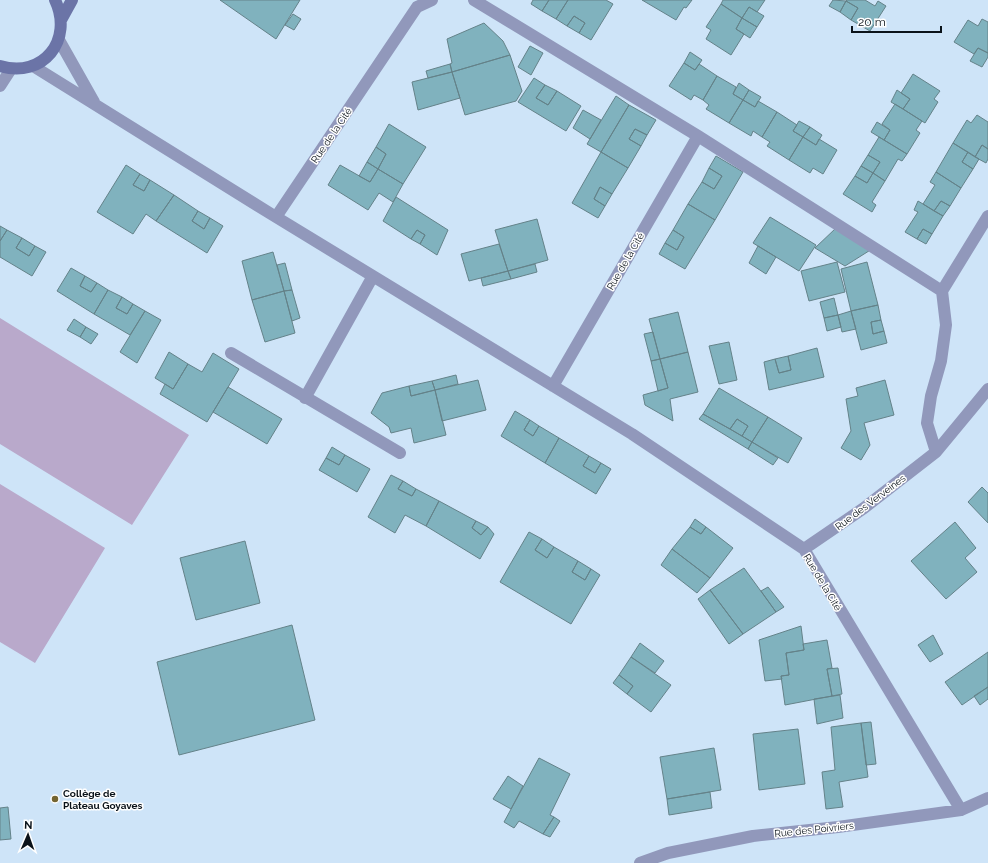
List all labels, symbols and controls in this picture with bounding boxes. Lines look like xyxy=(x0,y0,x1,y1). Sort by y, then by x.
scale bar xyxy=(852,8,941,34)
text: 20 m xyxy=(858,15,886,29)
street label: Rue de la Cité xyxy=(309,105,354,165)
street label: Rue de la Cité xyxy=(605,231,646,292)
street label: Rue des Verveines xyxy=(833,472,908,532)
street label: Rue de la Cité xyxy=(801,552,844,613)
place label: Collège de Plateau Goyaves xyxy=(63,788,143,811)
marker: Collège de Plateau Goyaves xyxy=(50,794,60,804)
north arrow xyxy=(8,815,48,855)
text: N xyxy=(24,819,33,832)
street label: Rue des Poivriers xyxy=(774,820,854,839)

